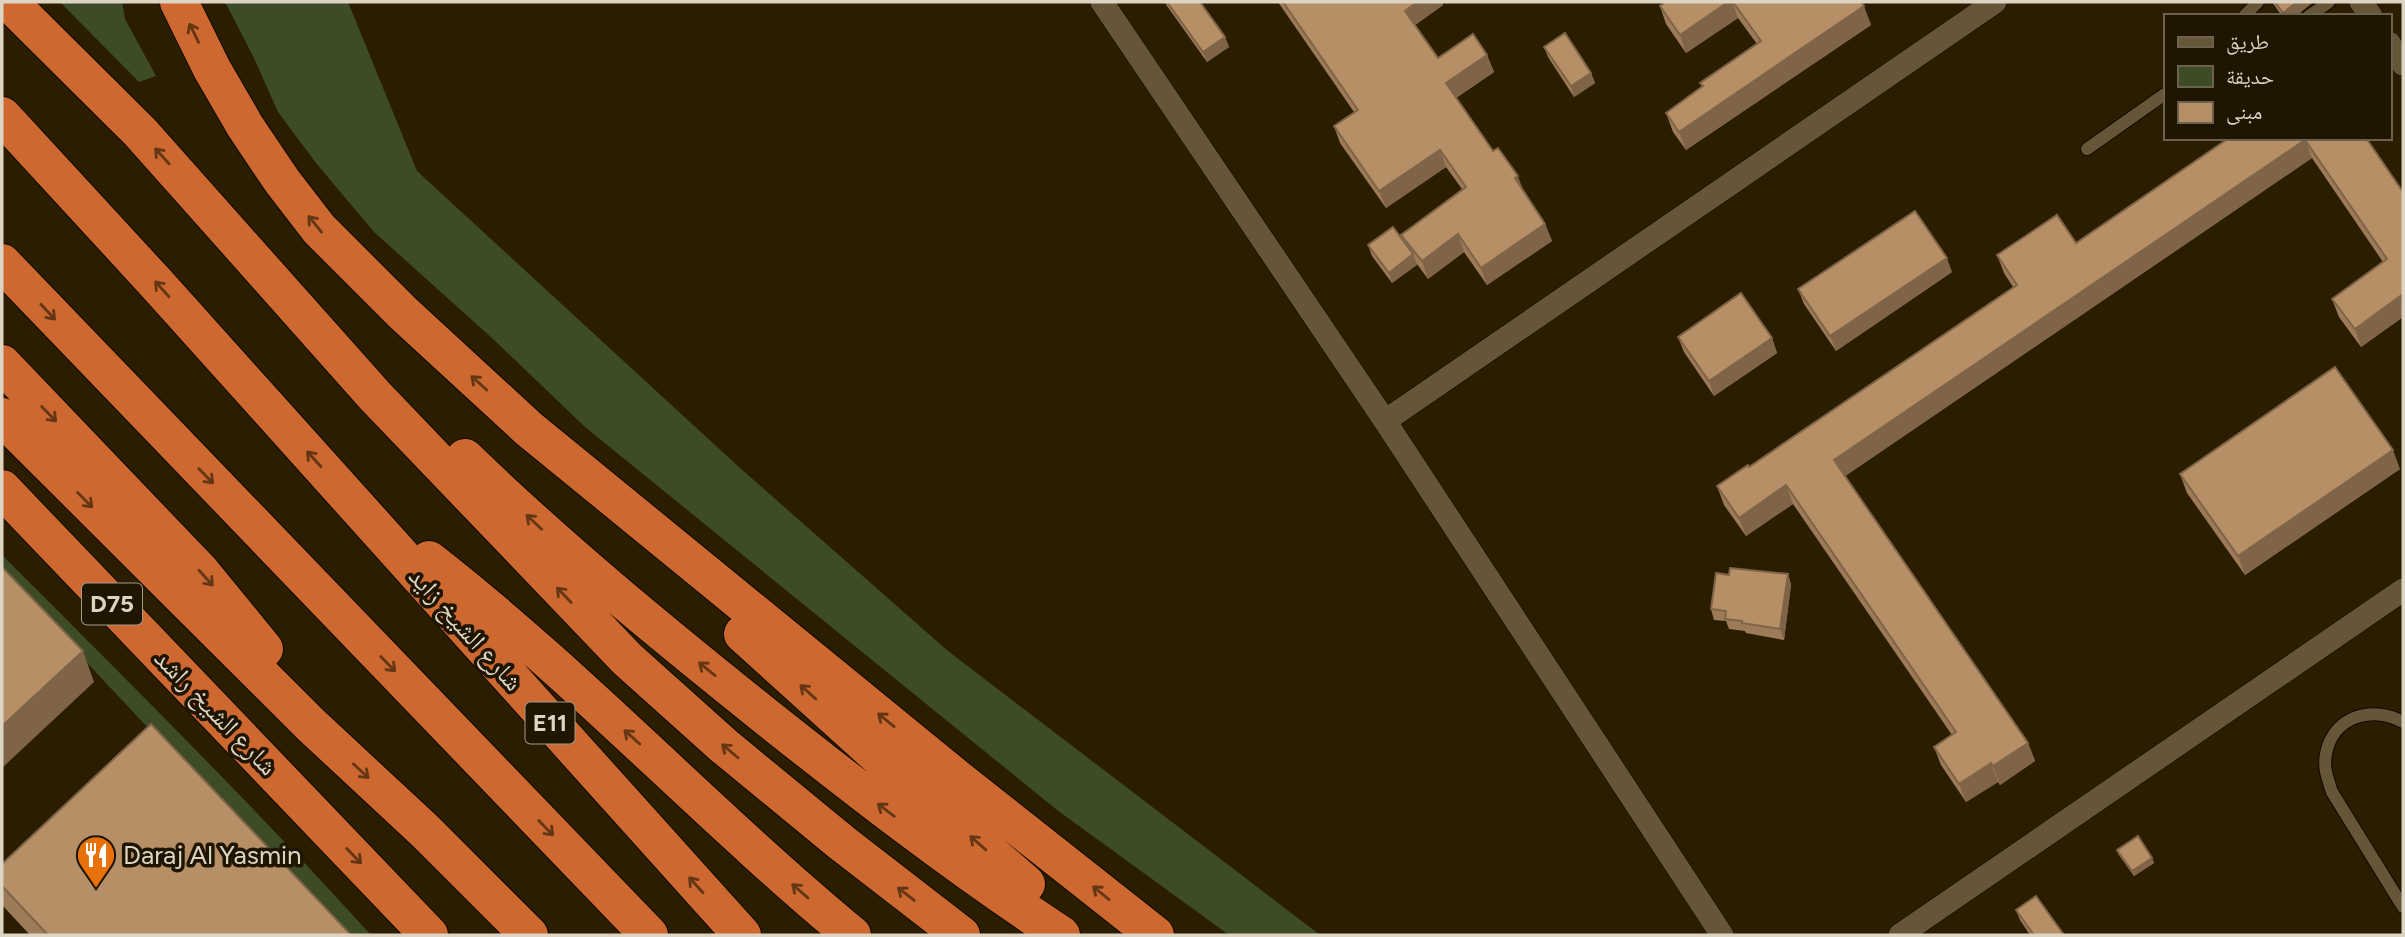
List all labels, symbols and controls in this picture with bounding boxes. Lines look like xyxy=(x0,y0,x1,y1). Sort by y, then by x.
legend xyxy=(2164,14,2391,140)
one-way arrow xyxy=(187,23,200,44)
text: طريق xyxy=(2226,29,2269,55)
text: حديقة xyxy=(2226,64,2274,89)
text: مبنى xyxy=(2226,99,2262,125)
one-way arrow xyxy=(154,148,170,166)
one-way arrow xyxy=(308,216,323,234)
one-way arrow xyxy=(154,280,170,298)
one-way arrow xyxy=(40,304,57,321)
one-way arrow xyxy=(471,374,488,391)
one-way arrow xyxy=(40,405,57,422)
one-way arrow xyxy=(306,450,322,468)
one-way arrow xyxy=(198,468,215,485)
one-way arrow xyxy=(76,491,93,508)
one-way arrow xyxy=(525,514,543,530)
street label: شارع الشيخ زايد xyxy=(401,561,530,698)
one-way arrow xyxy=(198,569,214,587)
road number: D75 xyxy=(82,584,142,624)
one-way arrow xyxy=(556,587,573,604)
street label: شارع الشيخ راشد xyxy=(147,642,284,783)
one-way arrow xyxy=(379,655,396,672)
one-way arrow xyxy=(699,662,717,677)
one-way arrow xyxy=(800,684,817,701)
road number: E11 xyxy=(526,702,574,744)
one-way arrow xyxy=(877,712,895,728)
one-way arrow xyxy=(624,729,641,746)
one-way arrow xyxy=(721,743,739,759)
one-way arrow xyxy=(352,763,369,780)
one-way arrow xyxy=(877,803,896,817)
one-way arrow xyxy=(537,819,554,836)
restaurant icon: Daraj Al Yasmin xyxy=(75,834,117,889)
one-way arrow xyxy=(969,835,987,851)
place label: Daraj Al Yasmin xyxy=(123,839,302,871)
one-way arrow xyxy=(345,847,362,864)
one-way arrow xyxy=(688,876,704,894)
one-way arrow xyxy=(791,883,809,899)
one-way arrow xyxy=(898,886,916,901)
one-way arrow xyxy=(1093,886,1111,901)

